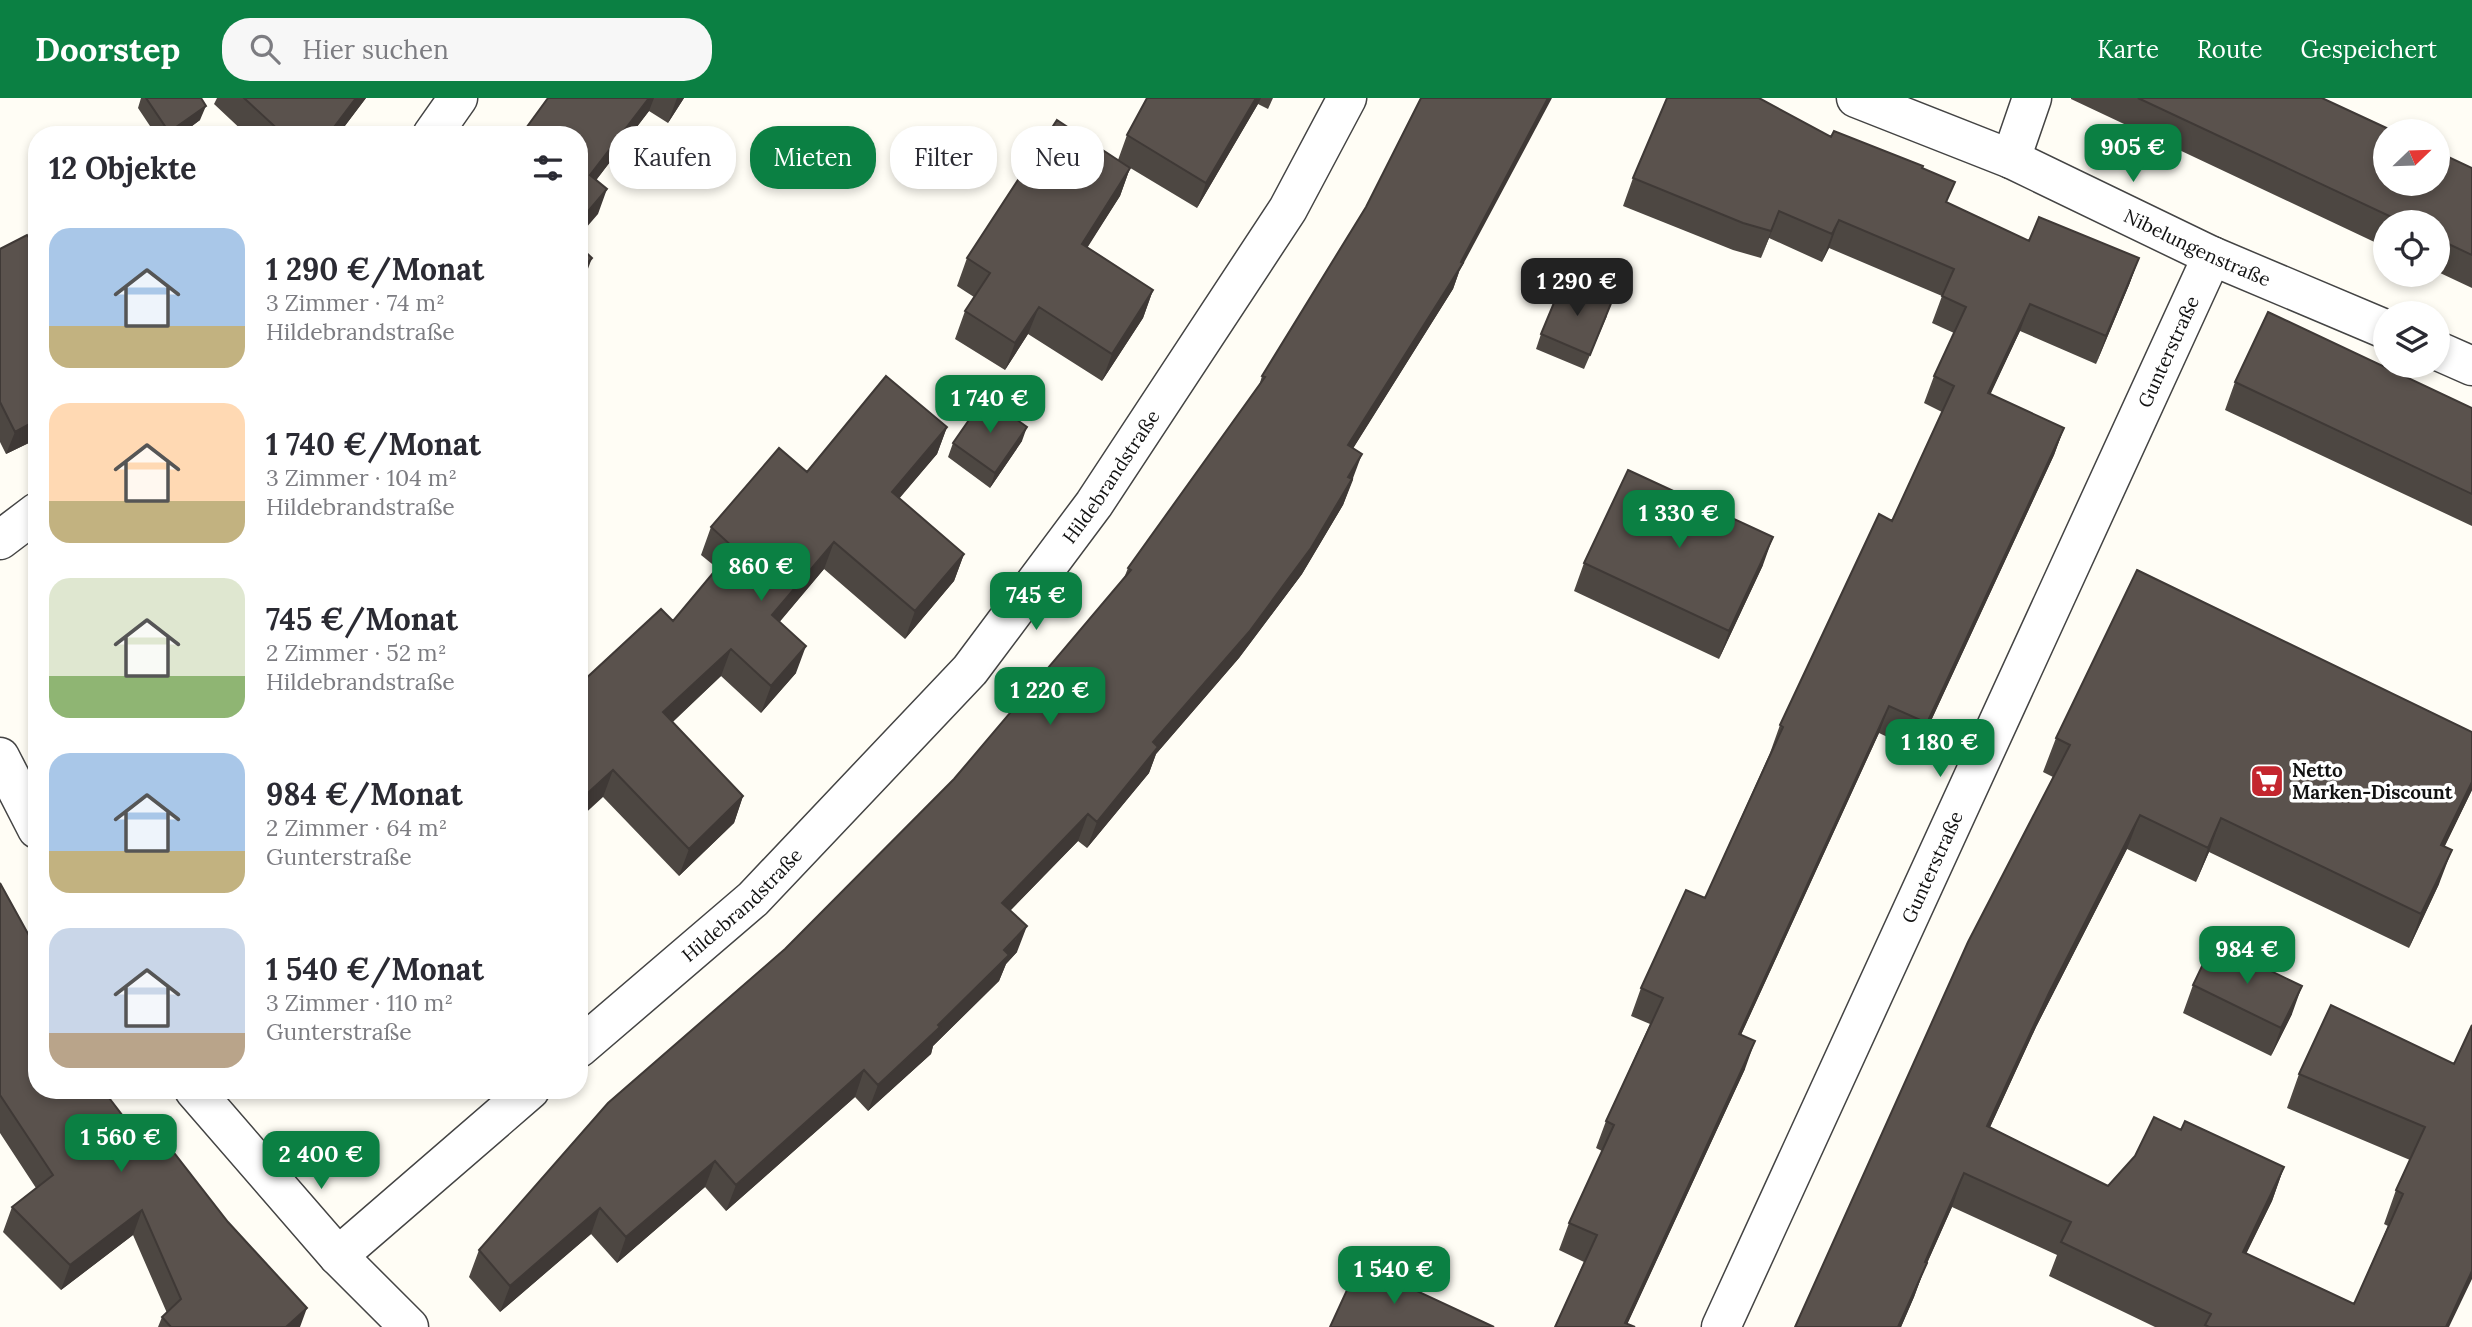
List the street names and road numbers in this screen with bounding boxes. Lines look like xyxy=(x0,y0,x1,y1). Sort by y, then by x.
street label: Nibelungenstraße xyxy=(2120,203,2274,291)
street label: Gunterstraße xyxy=(2132,292,2204,411)
street label: Hildebrandstraße xyxy=(1057,405,1165,548)
street label: Gunterstraße xyxy=(1896,807,1968,927)
street label: Hildebrandstraße xyxy=(677,843,807,967)

